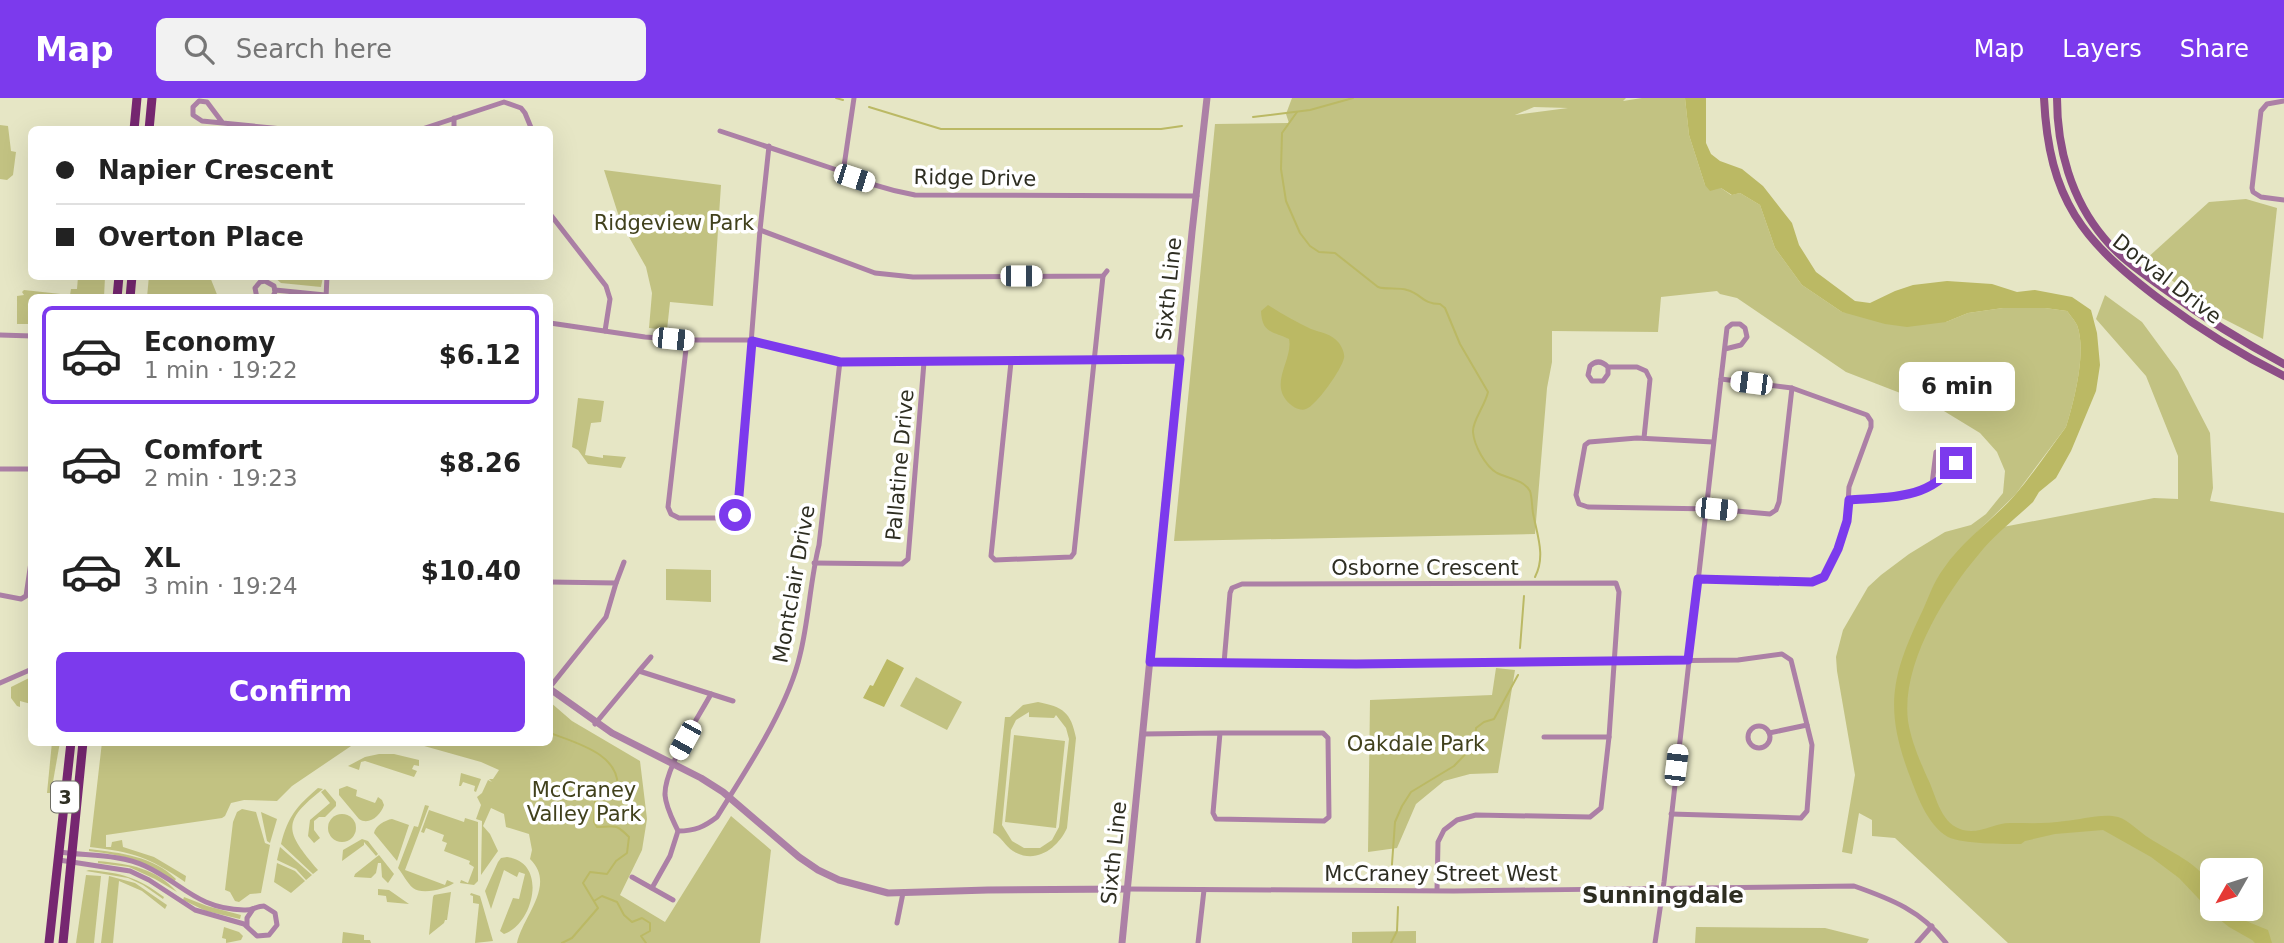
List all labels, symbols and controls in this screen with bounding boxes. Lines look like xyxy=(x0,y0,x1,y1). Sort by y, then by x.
search box xyxy=(156,18,646,81)
text: Map xyxy=(35,30,114,69)
icon: search xyxy=(180,30,218,68)
text: Search here xyxy=(236,34,392,64)
text: Map xyxy=(1974,35,2024,63)
text: Layers xyxy=(2062,35,2142,63)
text: Share xyxy=(2180,35,2249,63)
text: Napier Crescent xyxy=(98,155,333,185)
car xyxy=(831,162,878,194)
street label: Ridge Drive xyxy=(913,165,1037,191)
park label: Ridgeview Park xyxy=(594,211,755,235)
text: Overton Place xyxy=(98,222,304,252)
street label: Dorval Drive xyxy=(2108,229,2226,329)
street label: Sixth Line xyxy=(1152,236,1186,342)
car xyxy=(1001,266,1043,287)
icon: car xyxy=(60,324,123,387)
car xyxy=(652,326,695,352)
text: Economy xyxy=(144,327,275,357)
text: $6.12 xyxy=(439,340,521,370)
text: 1 min · 19:22 xyxy=(144,357,298,383)
callout: 6 min xyxy=(1898,362,2014,410)
car xyxy=(1729,370,1774,396)
text: 6 min xyxy=(1921,373,1993,399)
street label: Pallatine Drive xyxy=(881,388,919,542)
icon: car xyxy=(60,432,123,495)
text: Comfort xyxy=(144,435,262,465)
route end xyxy=(1940,447,1972,479)
text: $8.26 xyxy=(439,448,521,478)
text: 2 min · 19:23 xyxy=(144,465,298,491)
car xyxy=(1695,496,1738,522)
route start xyxy=(719,499,751,531)
street label: Montclair Drive xyxy=(768,503,820,665)
icon: car xyxy=(60,540,123,603)
text: XL xyxy=(144,543,181,573)
text: $10.40 xyxy=(421,556,521,586)
street label: Osborne Crescent xyxy=(1331,556,1519,580)
text: 3 min · 19:24 xyxy=(144,573,298,599)
button: Confirm xyxy=(56,652,525,732)
car xyxy=(666,717,705,763)
park label: Oakdale Park xyxy=(1347,732,1486,756)
car xyxy=(1664,743,1689,787)
park label: McCraney Valley Park xyxy=(527,778,642,826)
road number: 3 xyxy=(51,782,79,812)
street label: Sixth Line xyxy=(1097,800,1131,906)
north arrow xyxy=(2200,858,2263,920)
map controls xyxy=(2200,858,2263,921)
street label: McCraney Street West xyxy=(1324,862,1558,886)
district label: Sunningdale xyxy=(1582,882,1744,908)

